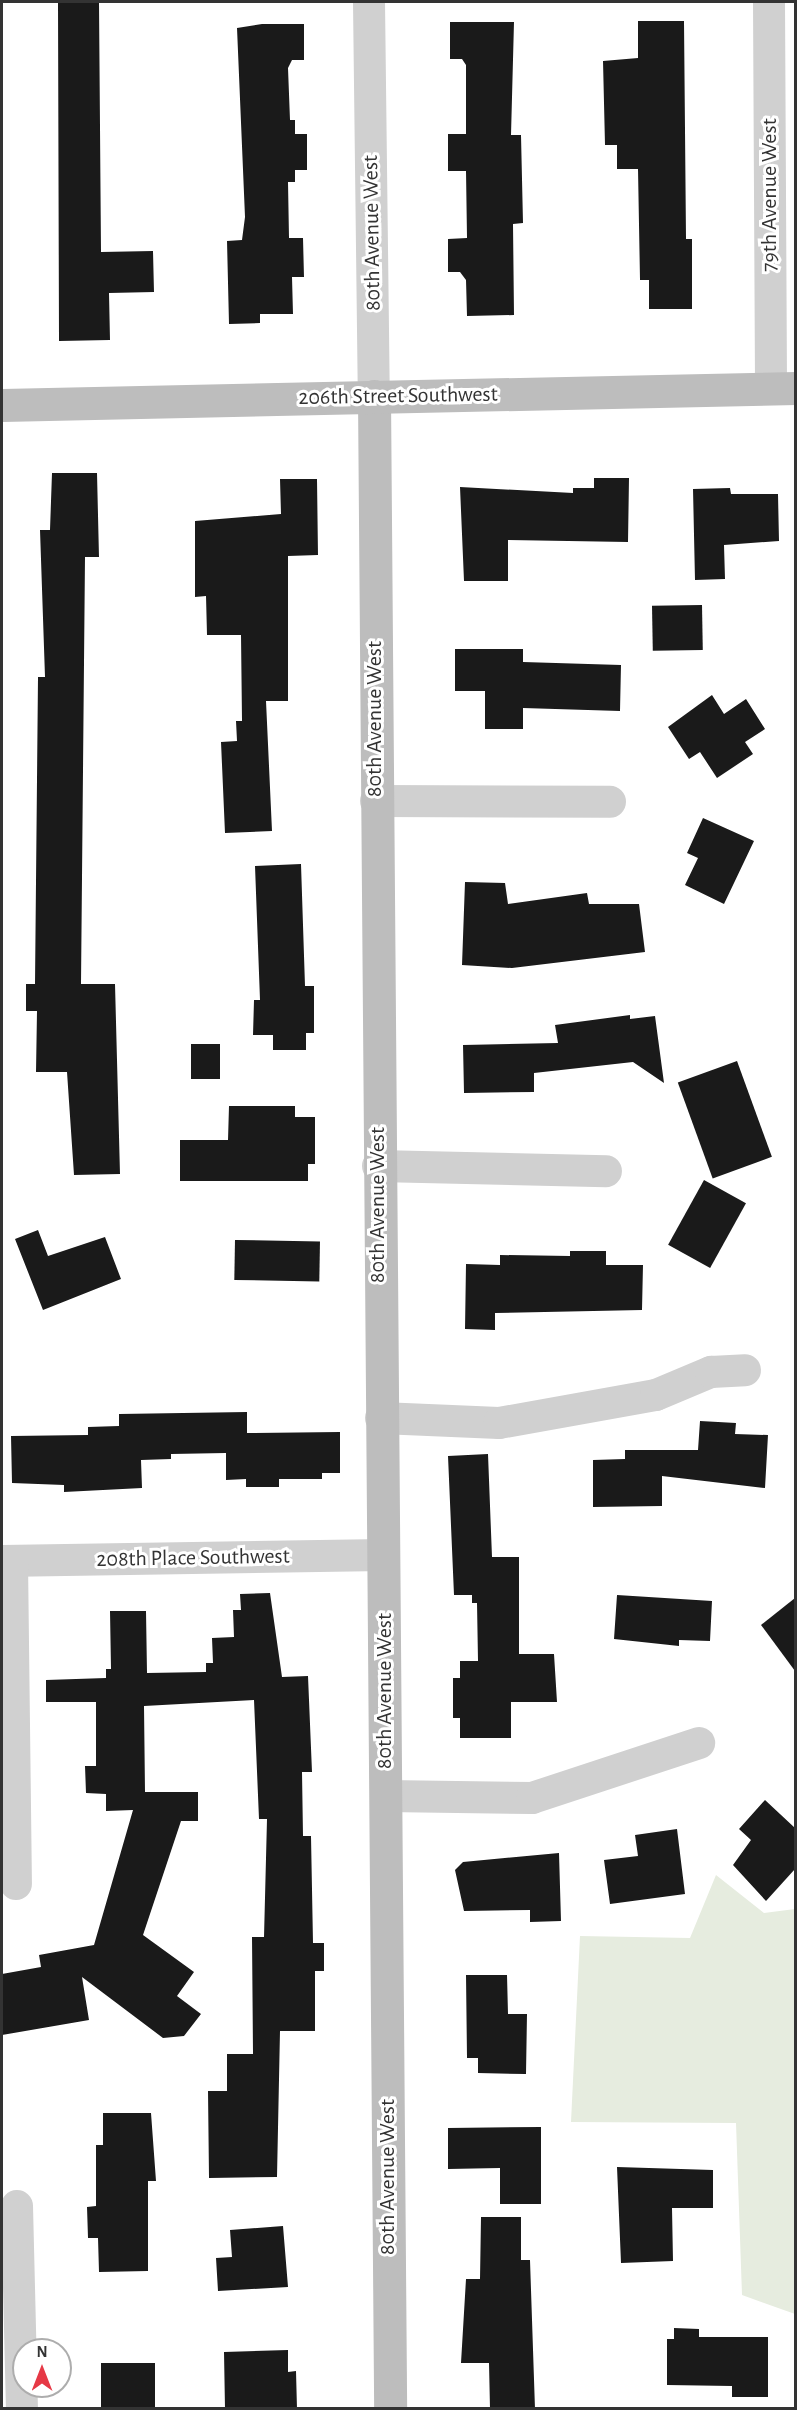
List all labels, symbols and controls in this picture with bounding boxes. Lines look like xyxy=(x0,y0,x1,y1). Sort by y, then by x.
street label: 79th Avenue West xyxy=(757,118,783,272)
street label: 80th Avenue West xyxy=(357,155,387,311)
street label: 206th Street Southwest xyxy=(298,381,498,411)
street label: 80th Avenue West xyxy=(362,641,388,797)
street label: 80th Avenue West xyxy=(365,1127,391,1283)
street label: 208th Place Southwest xyxy=(96,1543,290,1573)
street label: 80th Avenue West xyxy=(372,1613,398,1769)
street label: 80th Avenue West xyxy=(375,2099,401,2255)
north arrow xyxy=(12,2338,72,2398)
text: N xyxy=(36,2344,48,2360)

